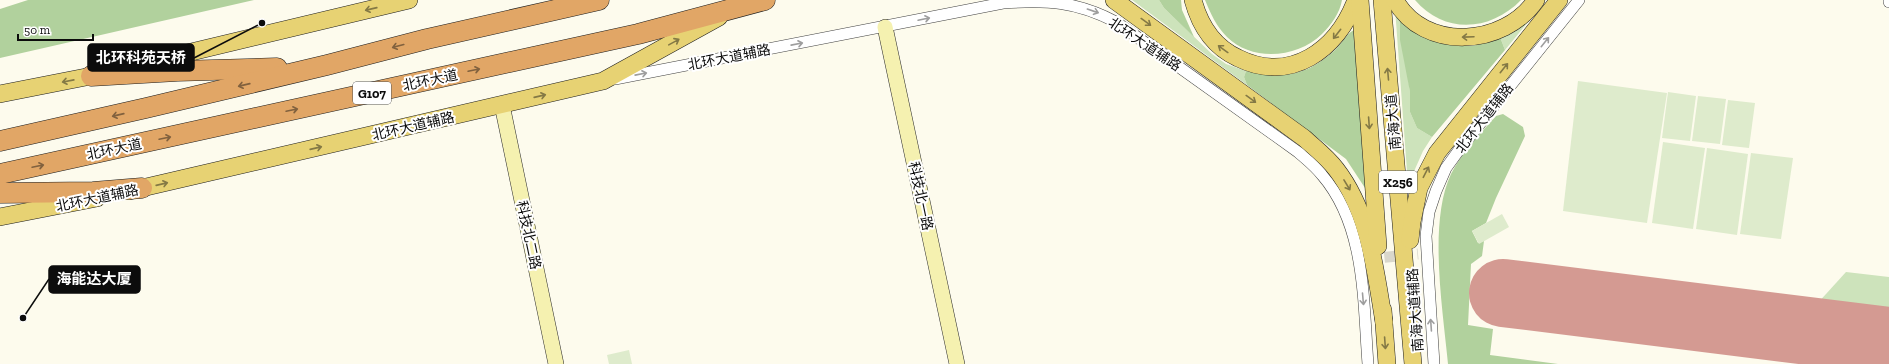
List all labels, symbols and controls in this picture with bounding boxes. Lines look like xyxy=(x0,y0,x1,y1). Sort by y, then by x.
one-way arrow xyxy=(365,6,378,13)
one-way arrow xyxy=(1086,8,1099,15)
street label: 北环大道辅路 xyxy=(1105,14,1184,75)
one-way arrow xyxy=(917,15,930,23)
scale bar xyxy=(18,16,93,42)
one-way arrow xyxy=(1140,18,1151,27)
text: 50 m xyxy=(24,23,51,37)
one-way arrow xyxy=(1333,28,1342,39)
one-way arrow xyxy=(1462,34,1475,41)
one-way arrow xyxy=(1541,37,1549,48)
one-way arrow xyxy=(668,38,680,45)
one-way arrow xyxy=(790,40,803,48)
street label: 北环大道辅路 xyxy=(686,41,772,74)
one-way arrow xyxy=(391,43,404,50)
callout: 北环科苑天桥 xyxy=(88,44,194,71)
one-way arrow xyxy=(1218,45,1229,53)
text: 北环科苑天桥 xyxy=(96,49,186,67)
one-way arrow xyxy=(1500,63,1509,74)
street label: 北环大道 xyxy=(401,66,459,95)
one-way arrow xyxy=(467,66,480,74)
one-way arrow xyxy=(1385,68,1392,81)
one-way arrow xyxy=(635,69,648,77)
one-way arrow xyxy=(61,77,74,85)
street label: 北环大道辅路 xyxy=(1452,80,1517,157)
one-way arrow xyxy=(238,81,251,89)
road number: G107 xyxy=(353,82,391,104)
one-way arrow xyxy=(534,92,547,100)
street label: 南海大道 xyxy=(1383,93,1404,151)
one-way arrow xyxy=(1245,95,1256,103)
one-way arrow xyxy=(285,106,298,114)
street label: 北环大道辅路 xyxy=(370,109,456,144)
one-way arrow xyxy=(112,111,125,119)
one-way arrow xyxy=(1365,116,1372,129)
one-way arrow xyxy=(158,134,171,142)
street label: 北环大道 xyxy=(85,135,143,164)
one-way arrow xyxy=(309,144,322,152)
street label: 科技北一路 xyxy=(905,160,936,232)
one-way arrow xyxy=(31,161,44,169)
one-way arrow xyxy=(1423,166,1431,178)
road number: X256 xyxy=(1379,171,1417,193)
one-way arrow xyxy=(1343,179,1351,191)
one-way arrow xyxy=(155,180,168,187)
street label: 北环大道辅路 xyxy=(54,181,140,216)
street label: 科技北二路 xyxy=(513,199,544,271)
callout: 海能达大厦 xyxy=(49,266,140,293)
street label: 南海大道辅路 xyxy=(1404,267,1427,352)
text: 海能达大厦 xyxy=(56,270,132,288)
one-way arrow xyxy=(1359,292,1366,305)
one-way arrow xyxy=(1427,319,1434,332)
one-way arrow xyxy=(1382,336,1389,349)

